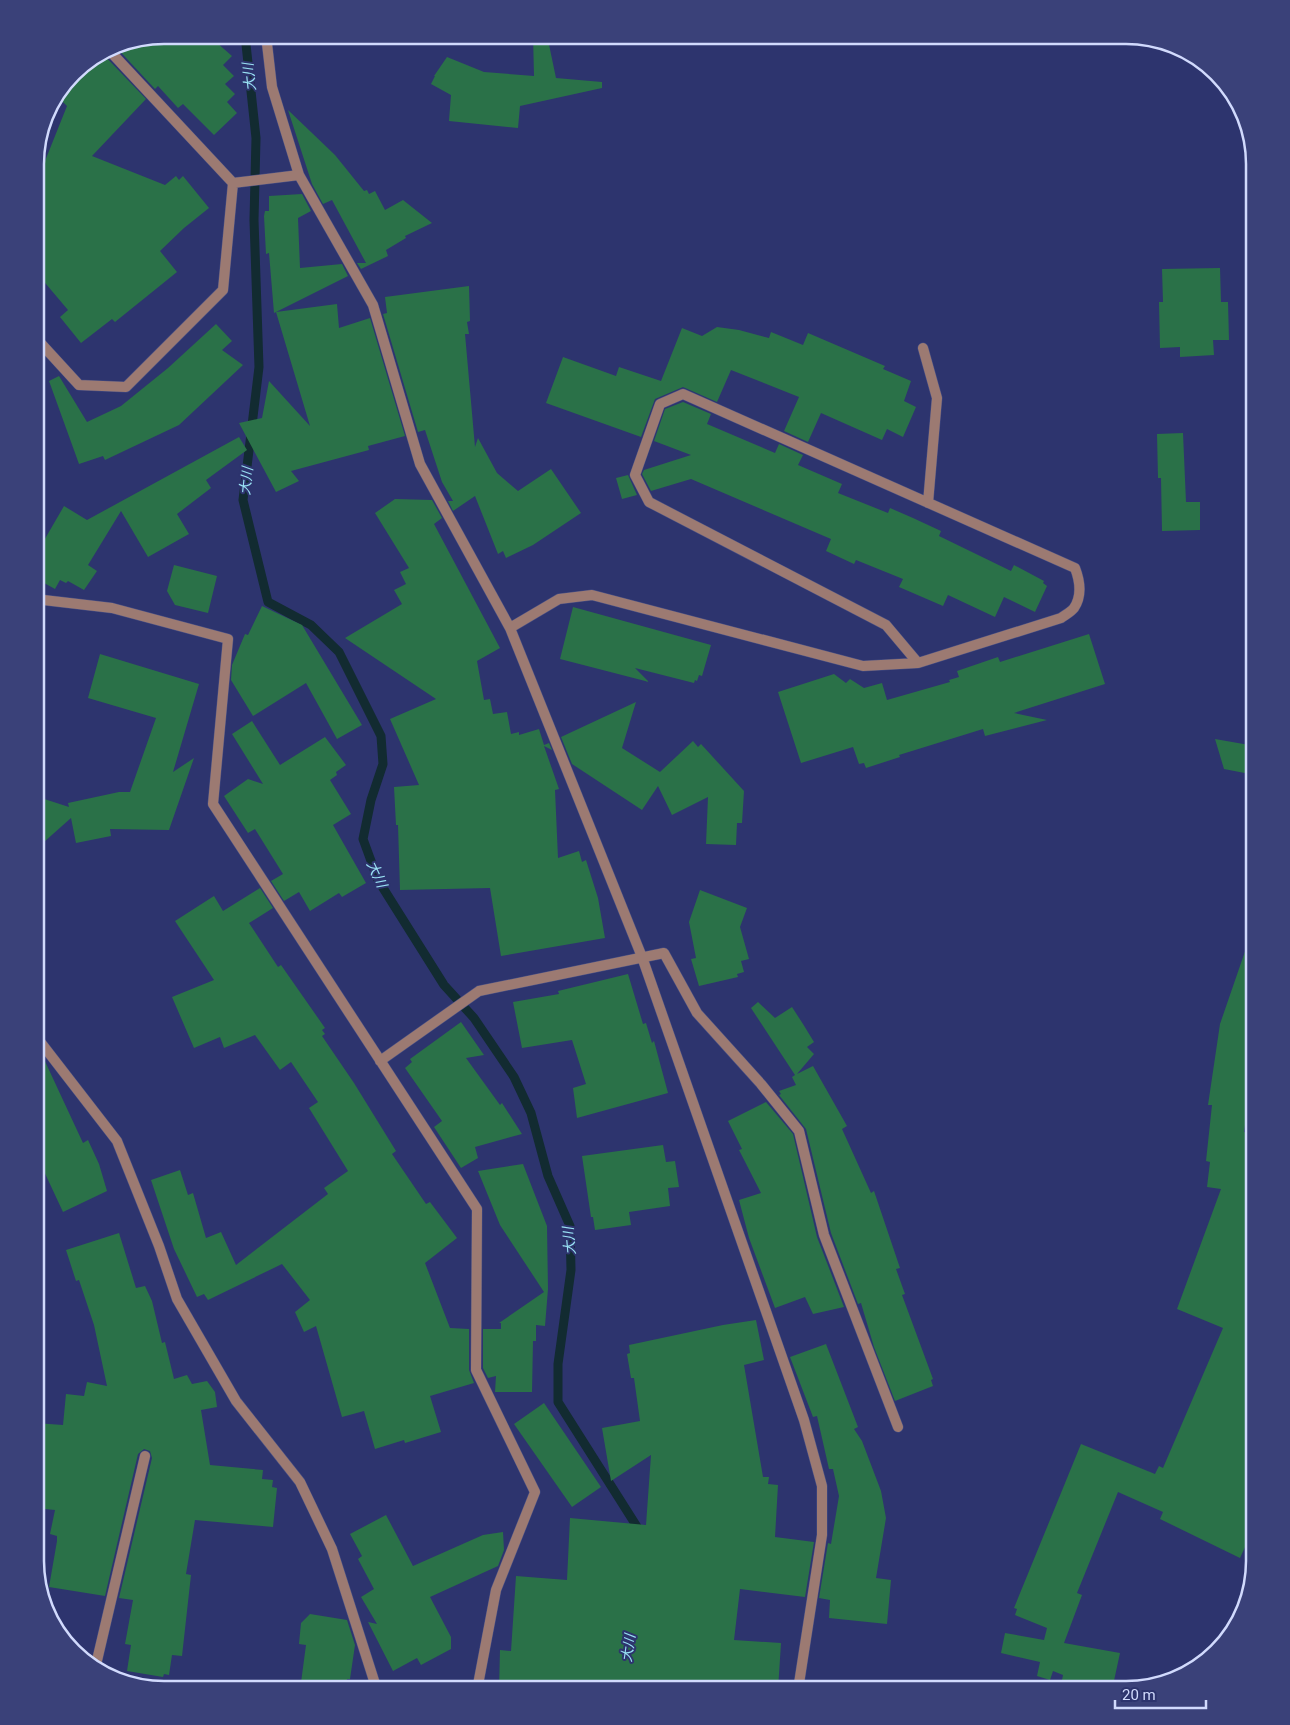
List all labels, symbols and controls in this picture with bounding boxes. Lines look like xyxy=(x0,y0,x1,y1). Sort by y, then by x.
water label: 大川 xyxy=(239,60,258,92)
water label: 大川 xyxy=(237,464,256,496)
water label: 大川 xyxy=(364,858,391,892)
water label: 大川 xyxy=(560,1224,578,1256)
water label: 大川 xyxy=(618,1631,638,1663)
scale bar xyxy=(1115,1678,1206,1710)
text: 20 m xyxy=(1122,1686,1156,1704)

